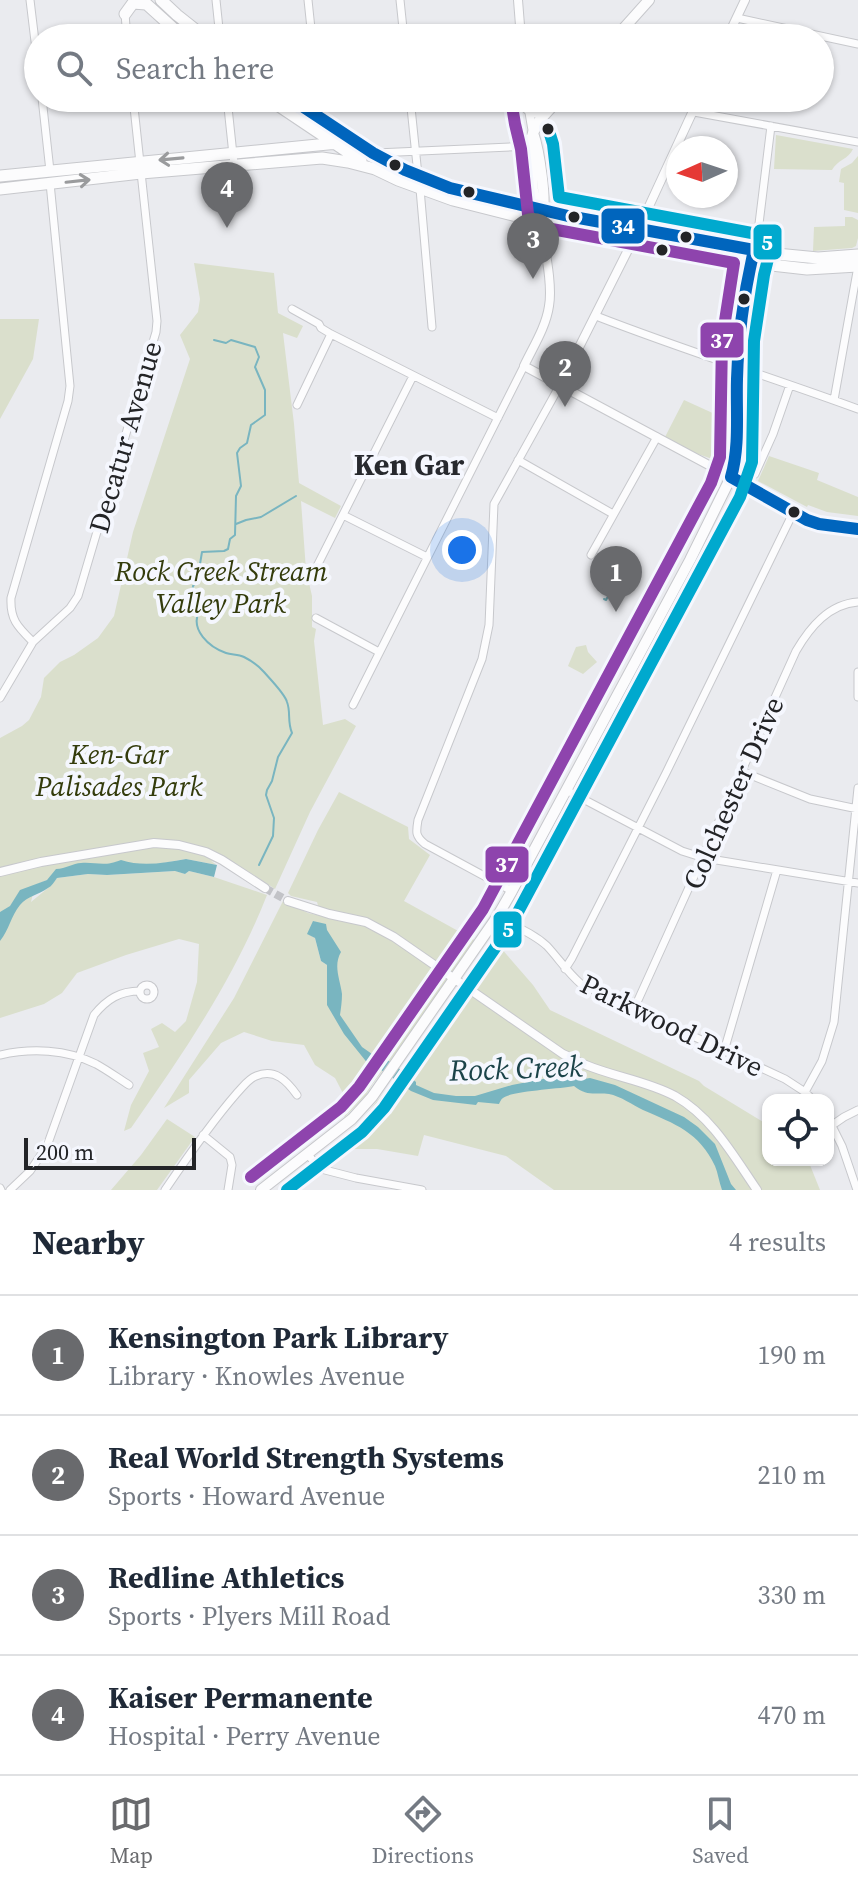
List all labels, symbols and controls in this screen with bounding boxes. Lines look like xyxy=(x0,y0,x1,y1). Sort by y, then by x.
search box xyxy=(24,24,834,112)
icon: search xyxy=(52,46,96,90)
text: Search here xyxy=(116,48,274,89)
unlabelled marker xyxy=(540,121,556,137)
north arrow xyxy=(666,136,738,208)
one-way arrow xyxy=(158,152,185,167)
unlabelled marker xyxy=(387,157,403,173)
pin: 4 xyxy=(201,162,253,228)
one-way arrow xyxy=(64,173,90,188)
unlabelled marker xyxy=(461,184,477,200)
line badge: 34 xyxy=(600,207,646,245)
unlabelled marker xyxy=(566,209,582,225)
text: 34 xyxy=(611,211,635,241)
pin: 3 xyxy=(507,213,559,279)
line badge: 5 xyxy=(752,223,783,261)
text: 5 xyxy=(761,227,773,257)
unlabelled marker xyxy=(678,229,694,245)
unlabelled marker xyxy=(654,242,670,258)
unlabelled marker xyxy=(736,291,752,307)
line badge: 37 xyxy=(699,321,745,359)
text: 37 xyxy=(710,325,734,355)
street label: Decatur Avenue xyxy=(79,337,171,537)
pin: 2 xyxy=(539,341,591,407)
district label: Ken Gar xyxy=(354,444,464,485)
unlabelled marker xyxy=(786,504,802,520)
your location xyxy=(442,530,482,570)
pin: 1 xyxy=(590,546,642,612)
park label: Rock Creek Stream Valley Park xyxy=(113,552,328,622)
street label: Colchester Drive xyxy=(674,691,792,895)
park label: Ken-Gar Palisades Park xyxy=(34,735,203,805)
line badge: 37 xyxy=(484,845,530,884)
text: 37 xyxy=(495,849,519,879)
line badge: 5 xyxy=(492,910,523,949)
text: 5 xyxy=(502,914,514,944)
street label: Parkwood Drive xyxy=(574,964,770,1086)
water label: Rock Creek xyxy=(447,1045,584,1091)
map controls xyxy=(762,1094,834,1166)
button: locate xyxy=(762,1094,834,1166)
scale bar xyxy=(24,1134,196,1170)
text: 200 m xyxy=(36,1137,94,1167)
text: Nearby xyxy=(32,1219,145,1265)
text: 4 results xyxy=(729,1224,826,1260)
text: Kensington Park Library xyxy=(108,1317,449,1358)
text: 1 xyxy=(51,1337,65,1373)
text: 190 m xyxy=(758,1337,826,1373)
text: Library · Knowles Avenue xyxy=(108,1358,405,1394)
text: Real World Strength Systems xyxy=(108,1437,504,1478)
text: 2 xyxy=(51,1457,65,1493)
text: 210 m xyxy=(758,1457,826,1493)
text: Sports · Howard Avenue xyxy=(108,1478,385,1514)
text: Redline Athletics xyxy=(108,1557,344,1598)
text: 3 xyxy=(51,1577,65,1613)
text: 330 m xyxy=(758,1577,826,1613)
text: Sports · Plyers Mill Road xyxy=(108,1598,390,1634)
text: Kaiser Permanente xyxy=(108,1677,373,1718)
text: 4 xyxy=(51,1697,65,1733)
text: 470 m xyxy=(758,1697,826,1733)
text: Hospital · Perry Avenue xyxy=(108,1718,381,1754)
tab: Map xyxy=(109,1792,153,1870)
tab: Directions xyxy=(372,1792,474,1870)
tab: Saved xyxy=(692,1792,749,1870)

